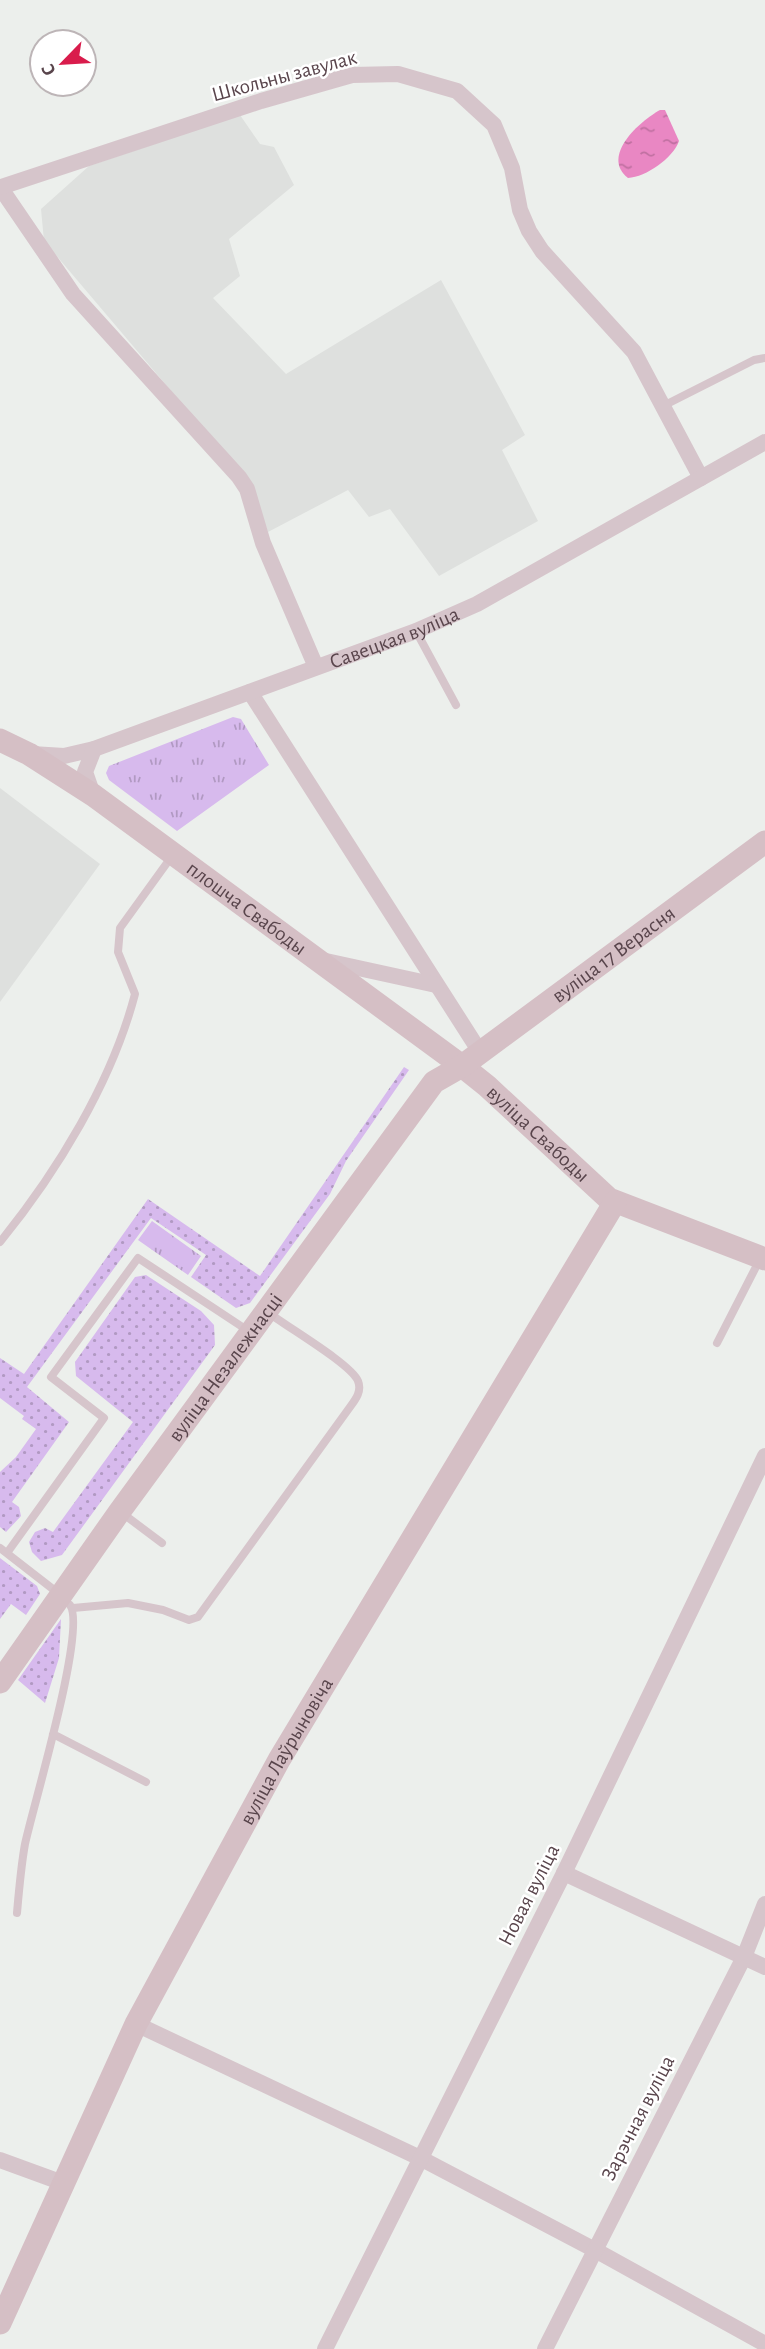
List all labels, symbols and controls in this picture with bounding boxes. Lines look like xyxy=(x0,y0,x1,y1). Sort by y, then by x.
north arrow xyxy=(28,28,98,98)
street label: Школьны завулак xyxy=(209,46,359,105)
text: С xyxy=(38,61,60,78)
street label: Савецкая вуліца xyxy=(326,603,463,672)
street label: плошча Свабоды xyxy=(183,857,311,959)
street label: вуліца 17 Верасня xyxy=(548,902,679,1006)
street label: вуліца Свабоды xyxy=(483,1081,594,1186)
street label: вуліца Незалежнасці xyxy=(164,1289,286,1445)
street label: вуліца Лаўрыновіча xyxy=(236,1673,337,1828)
street label: Новая вуліца xyxy=(495,1841,564,1949)
street label: Зарэчная вуліца xyxy=(598,2052,679,2184)

